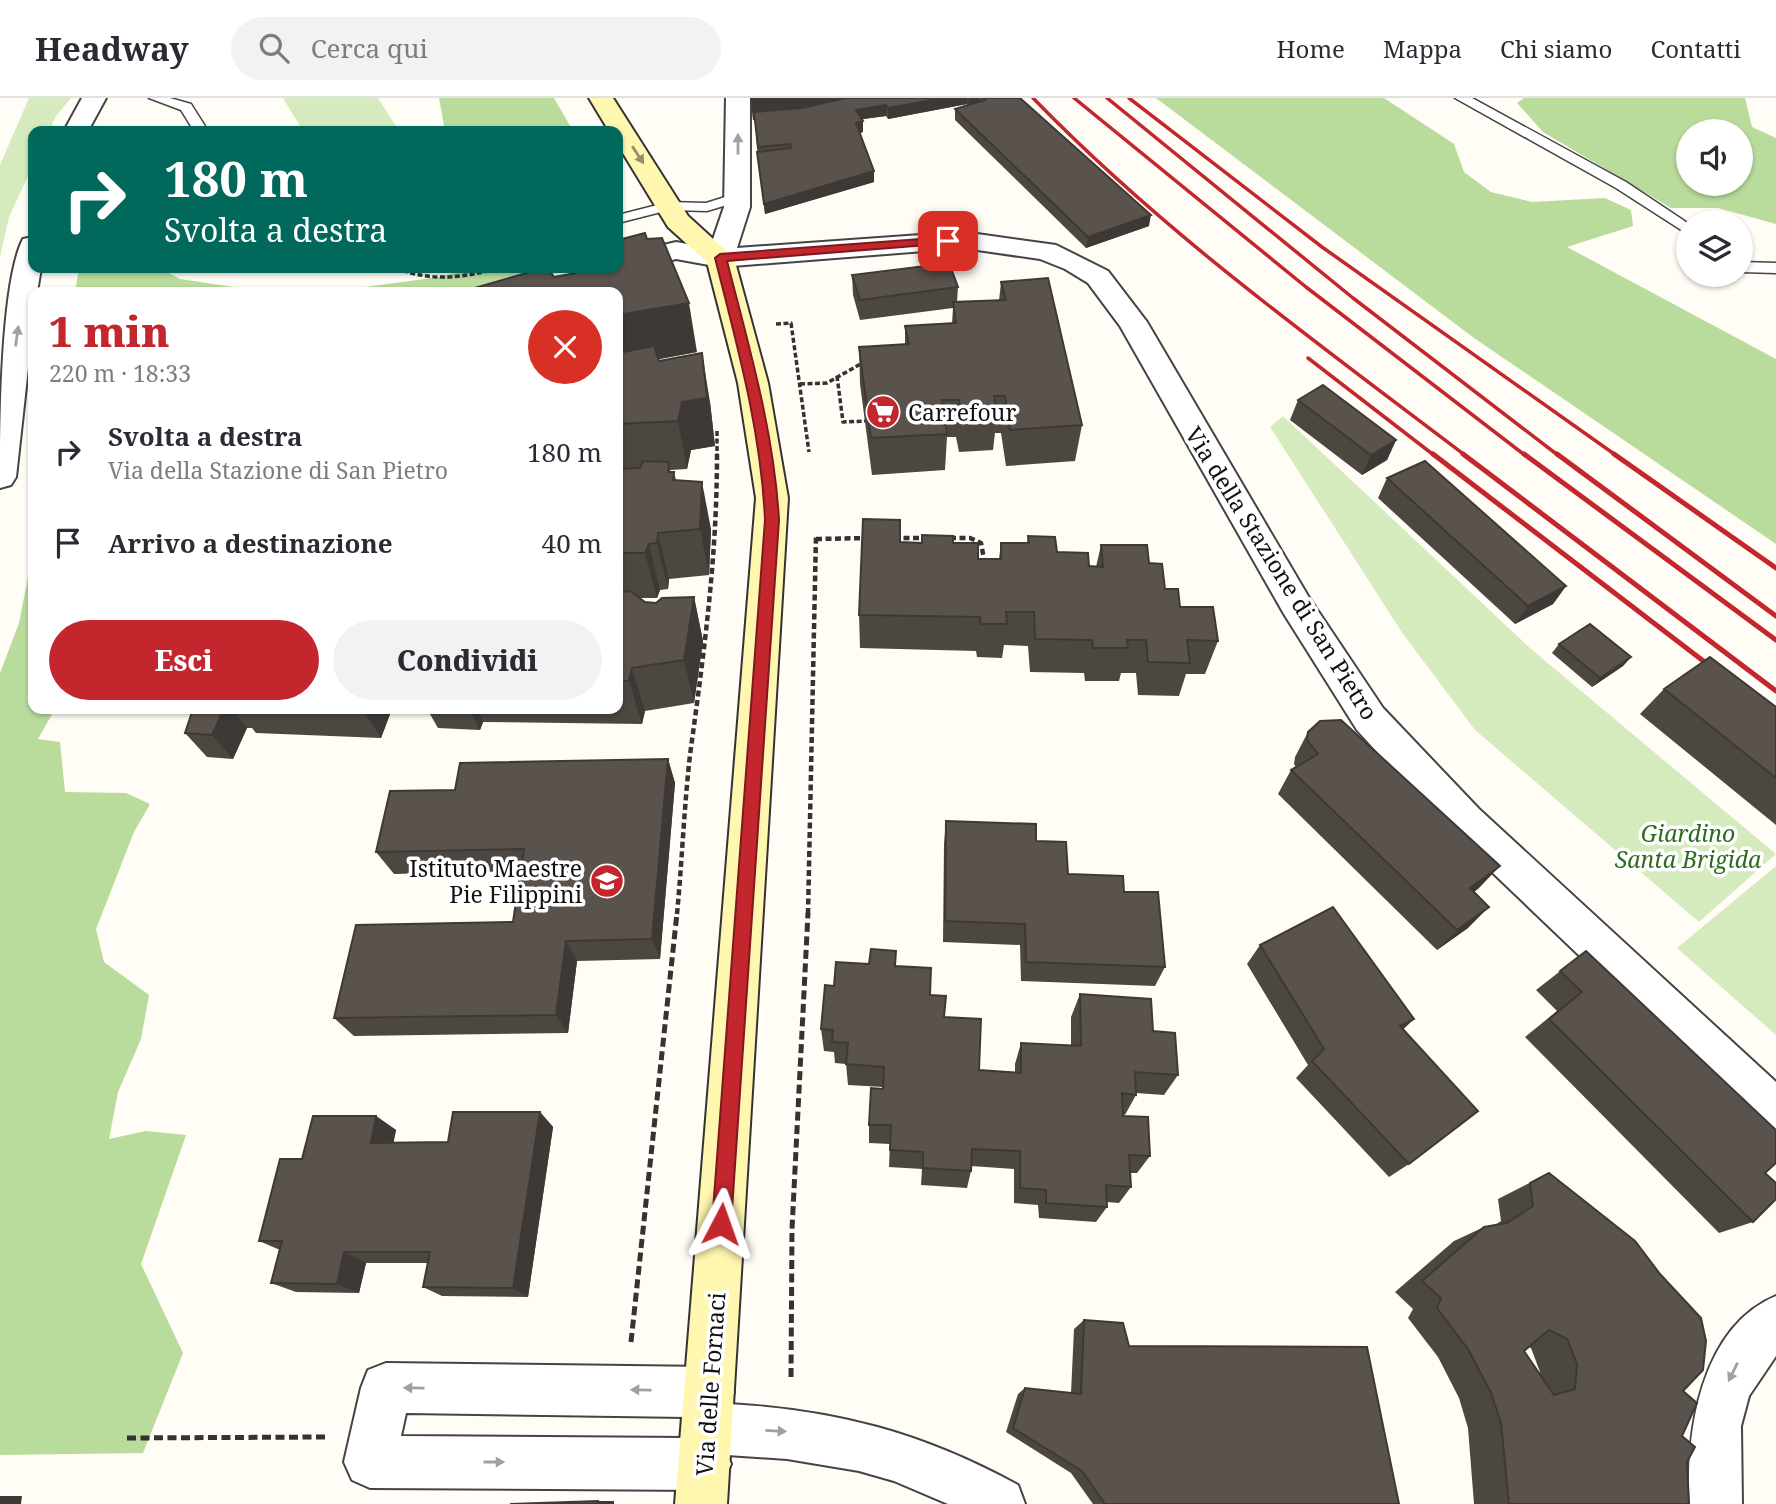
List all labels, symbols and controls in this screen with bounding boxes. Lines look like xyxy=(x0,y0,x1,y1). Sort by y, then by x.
search box xyxy=(231,17,721,80)
text: Headway xyxy=(35,26,189,71)
icon: search xyxy=(255,29,293,67)
text: Cerca qui xyxy=(311,30,428,66)
text: Home xyxy=(1277,32,1345,65)
text: Mappa xyxy=(1383,32,1462,65)
text: Chi siamo xyxy=(1500,32,1612,65)
text: Contatti xyxy=(1650,32,1741,65)
map controls xyxy=(1676,119,1753,287)
button: sound xyxy=(1676,119,1753,196)
one-way arrow xyxy=(732,132,744,154)
text: 180 m xyxy=(164,145,308,211)
one-way arrow xyxy=(631,146,644,165)
icon: right xyxy=(49,154,140,245)
text: Svolta a destra xyxy=(164,208,387,251)
button: layers xyxy=(1676,210,1753,287)
pin xyxy=(918,211,978,271)
icon: arrive xyxy=(929,222,967,260)
text: 1 min xyxy=(49,302,170,359)
button: close xyxy=(528,310,602,384)
one-way arrow xyxy=(11,325,22,347)
text: 220 m · 18:33 xyxy=(49,357,191,389)
supermarket icon: Carrefour xyxy=(864,393,902,431)
place label: Carrefour xyxy=(908,396,1016,428)
text: Svolta a destra xyxy=(108,418,303,454)
street label: Via della Stazione di San Pietro xyxy=(1178,420,1386,726)
icon: right xyxy=(49,433,87,471)
text: 180 m xyxy=(527,434,602,470)
text: Via della Stazione di San Pietro xyxy=(108,454,448,486)
icon: arrive xyxy=(49,524,87,562)
text: Arrivo a destinazione xyxy=(108,525,393,561)
text: 40 m xyxy=(542,525,602,561)
button: Esci xyxy=(49,620,319,700)
button: Condividi xyxy=(333,620,602,700)
park label: Giardino Santa Brigida xyxy=(1615,817,1762,875)
place label: Istituto Maestre Pie Filippini xyxy=(409,852,583,910)
school or university icon: Istituto Maestre Pie Filippini xyxy=(588,862,626,900)
position arrow xyxy=(684,1187,758,1261)
street label: Via delle Fornaci xyxy=(688,1290,732,1477)
one-way arrow xyxy=(1728,1362,1739,1382)
one-way arrow xyxy=(402,1382,424,1394)
one-way arrow xyxy=(630,1385,652,1396)
one-way arrow xyxy=(765,1426,787,1437)
one-way arrow xyxy=(484,1456,506,1468)

